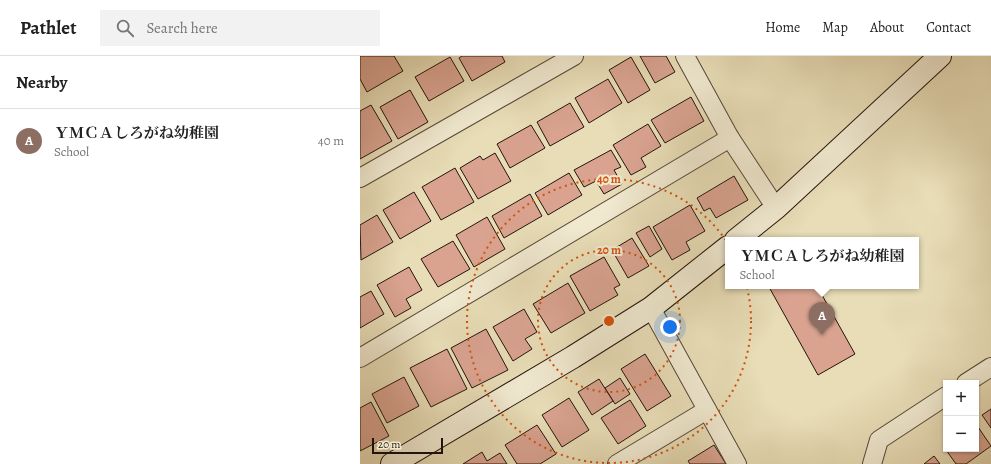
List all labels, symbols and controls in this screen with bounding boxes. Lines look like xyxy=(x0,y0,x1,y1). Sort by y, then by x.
search box xyxy=(100,10,380,46)
text: Pathlet xyxy=(20,15,76,41)
icon: search xyxy=(114,17,136,39)
text: Search here xyxy=(146,18,218,38)
text: Home xyxy=(765,18,800,37)
text: Map xyxy=(822,18,848,37)
text: About xyxy=(870,18,904,37)
text: Contact xyxy=(926,18,971,37)
text: Nearby xyxy=(16,71,67,94)
text: ＹＭＣＡしろがね幼稚園 xyxy=(54,123,219,143)
text: A xyxy=(25,132,33,149)
text: 40 m xyxy=(318,132,344,149)
text: School xyxy=(54,143,89,160)
text: 40 m xyxy=(597,171,621,187)
popup xyxy=(725,237,919,289)
text: 20 m xyxy=(597,242,621,258)
text: ＹＭＣＡしろがね幼稚園 xyxy=(739,246,905,266)
text: School xyxy=(739,266,775,283)
pin: A xyxy=(809,302,835,335)
centre of rings xyxy=(602,314,616,328)
your location xyxy=(660,317,680,337)
map controls xyxy=(943,380,979,452)
button: + xyxy=(943,380,979,416)
button: − xyxy=(943,416,979,452)
scale bar xyxy=(372,436,443,455)
text: 20 m xyxy=(378,437,400,452)

